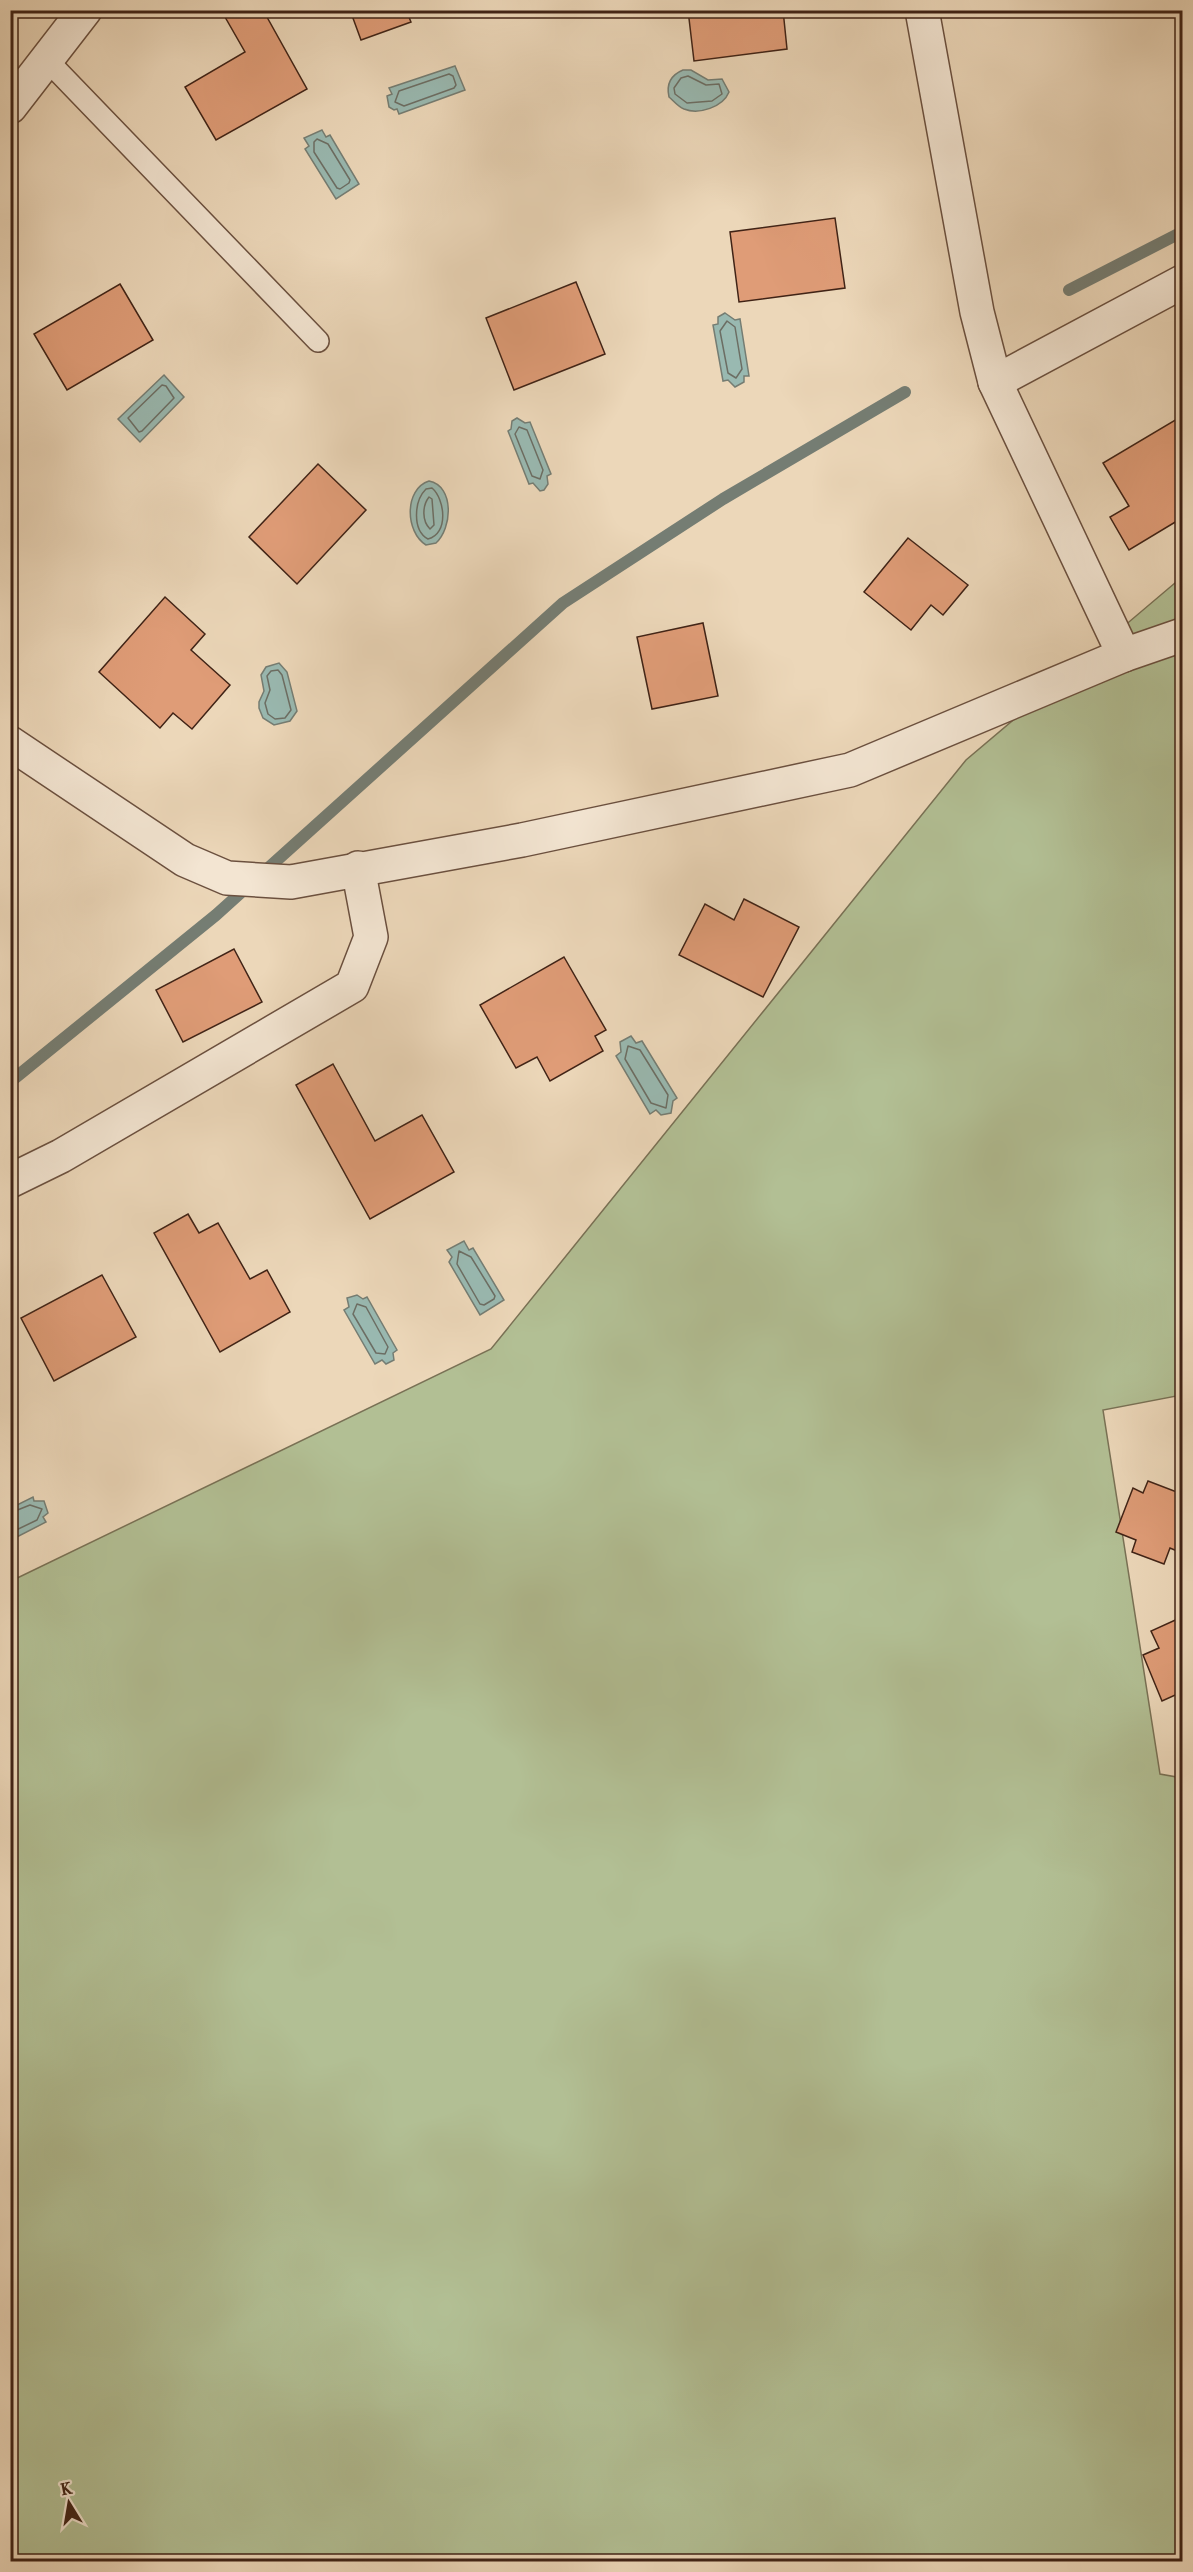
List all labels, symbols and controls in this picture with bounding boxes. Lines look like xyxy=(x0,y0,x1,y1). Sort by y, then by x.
north arrow xyxy=(39,2473,99,2533)
text: K xyxy=(59,2478,75,2500)

